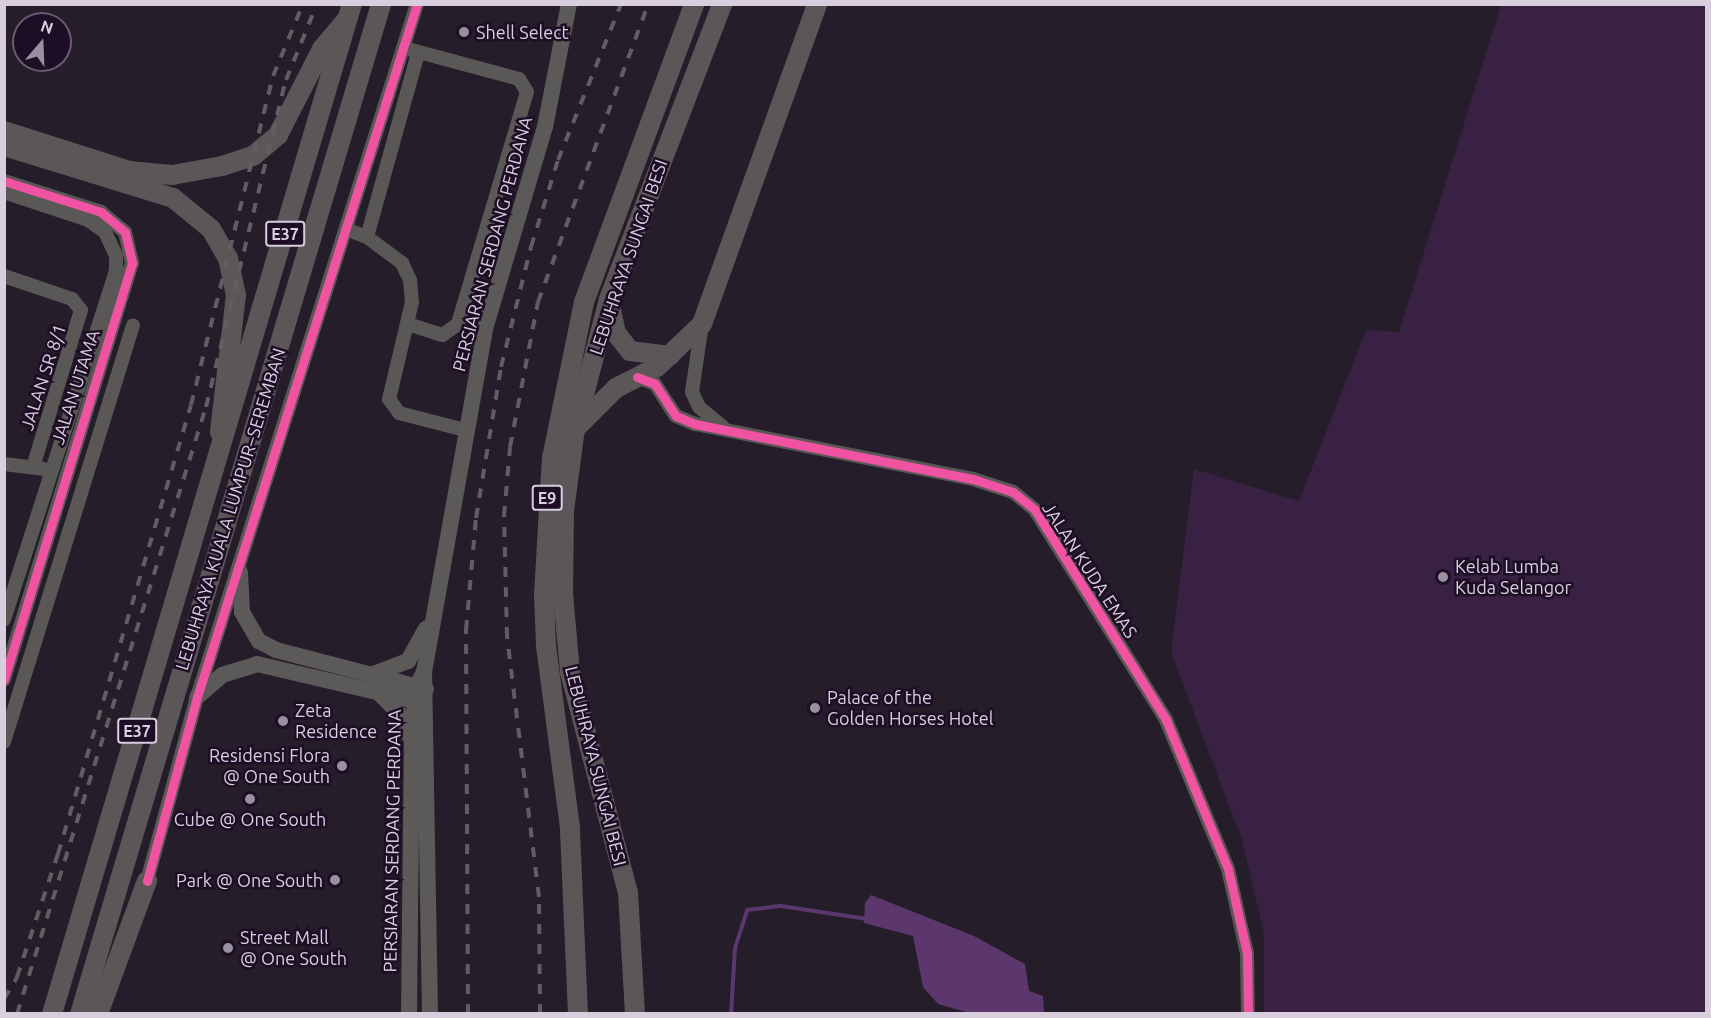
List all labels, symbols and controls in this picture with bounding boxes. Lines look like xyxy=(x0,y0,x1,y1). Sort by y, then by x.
north arrow xyxy=(12,12,72,72)
text: N xyxy=(39,16,56,37)
place label: Shell Select xyxy=(476,21,569,43)
marker: Shell Select xyxy=(457,25,471,39)
street label: PERSIARAN SERDANG PERDANA xyxy=(448,114,536,374)
street label: LEBUHRAYA SUNGAI BESI xyxy=(584,156,672,358)
road number: E37 xyxy=(264,221,306,247)
street label: JALAN SR 8/1 xyxy=(16,321,70,433)
street label: JALAN UTAMA xyxy=(46,327,104,447)
street label: LEBUHRAYA KUALA LUMPUR–SEREMBAN xyxy=(171,345,289,673)
road number: E9 xyxy=(530,485,564,511)
street label: JALAN KUDA EMAS xyxy=(1038,498,1142,642)
place label: Kelab Lumba Kuda Selangor xyxy=(1455,556,1571,598)
marker: Kelab Lumba Kuda Selangor xyxy=(1436,570,1450,584)
street label: LEBUHRAYA SUNGAI BESI xyxy=(561,664,631,868)
place label: Palace of the Golden Horses Hotel xyxy=(827,687,993,730)
place label: Zeta Residence xyxy=(295,700,377,742)
marker: Palace of the Golden Horses Hotel xyxy=(808,701,822,715)
street label: PERSIARAN SERDANG PERDANA xyxy=(379,709,405,973)
marker: Zeta Residence xyxy=(276,714,290,728)
road number: E37 xyxy=(116,718,158,744)
place label: Residensi Flora @ One South xyxy=(209,745,330,788)
marker: Residensi Flora @ One South xyxy=(335,759,349,773)
marker: Cube @ One South xyxy=(243,792,257,806)
place label: Cube @ One South xyxy=(174,808,326,830)
place label: Park @ One South xyxy=(176,869,323,891)
marker: Park @ One South xyxy=(328,873,342,887)
place label: Street Mall @ One South xyxy=(240,927,347,970)
marker: Street Mall @ One South xyxy=(221,941,235,955)

